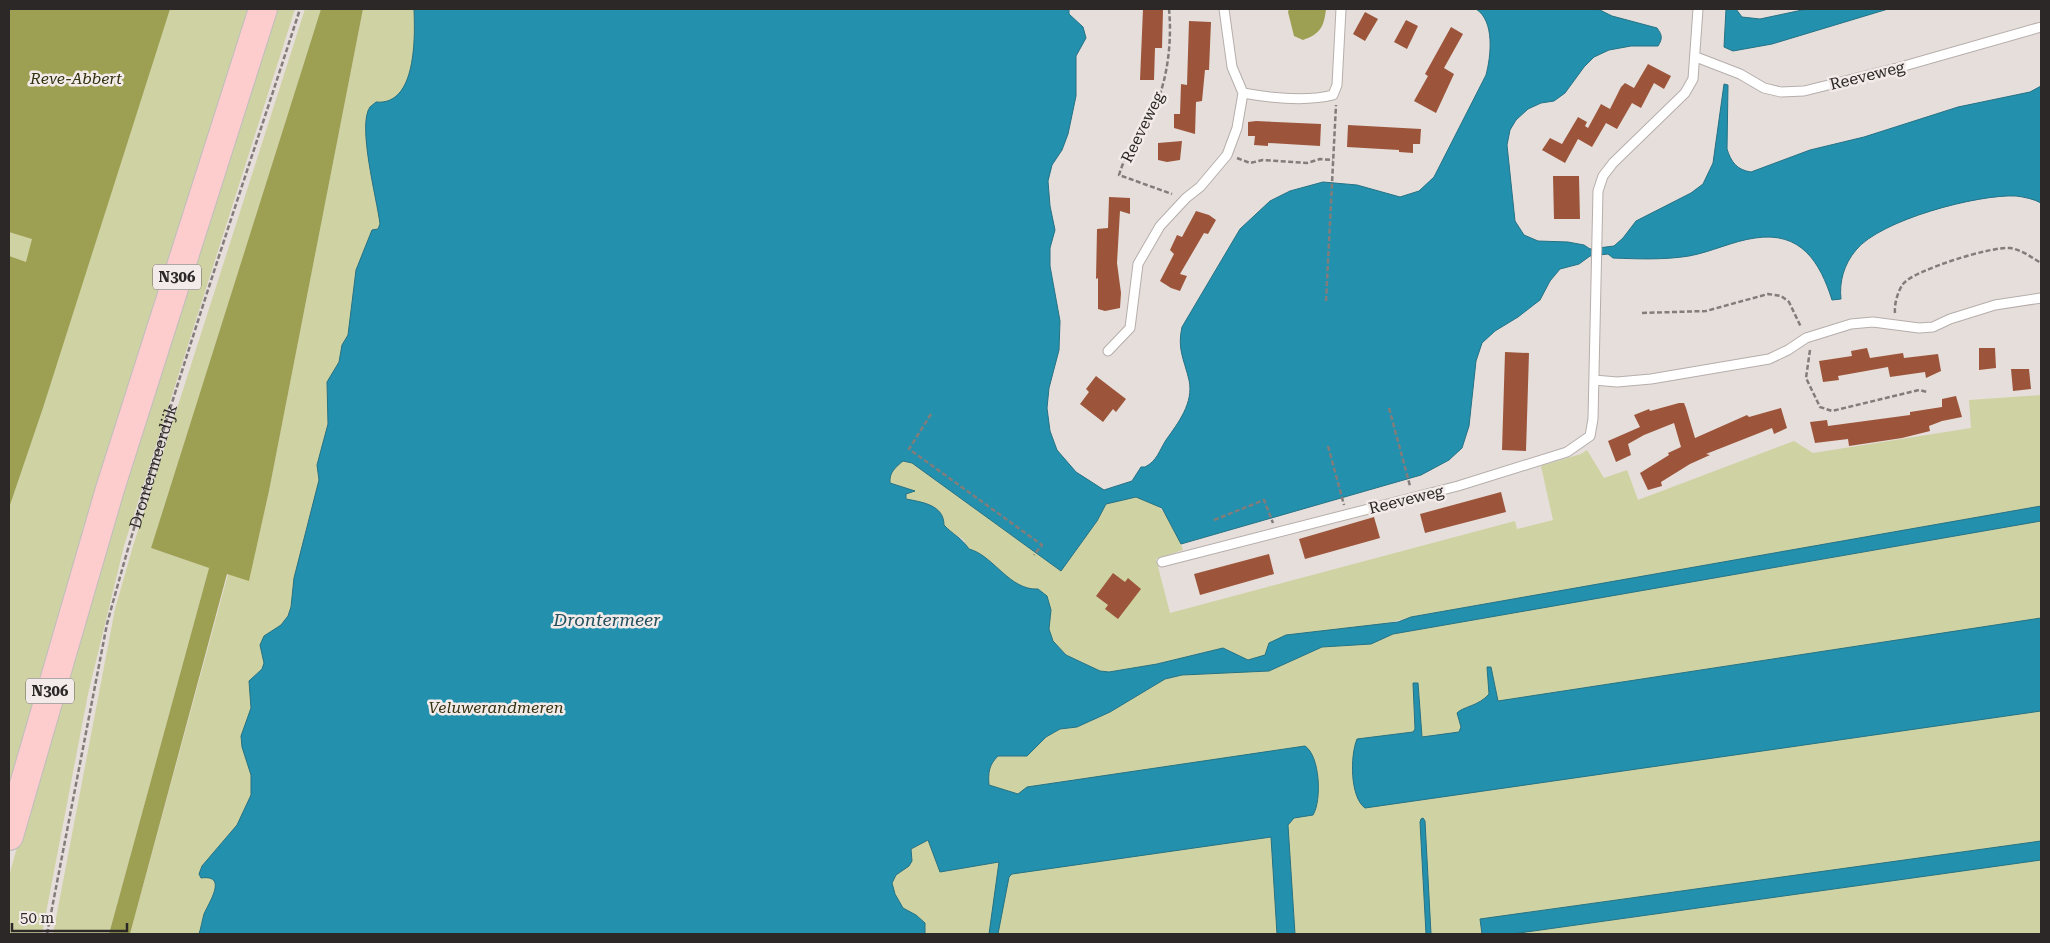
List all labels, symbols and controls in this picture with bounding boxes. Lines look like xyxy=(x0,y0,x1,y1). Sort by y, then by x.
street label: Reeveweg xyxy=(1828,57,1907,94)
park label: Reve-Abbert xyxy=(29,69,122,88)
street label: Reeveweg xyxy=(1117,88,1168,166)
road number: N306 xyxy=(153,264,201,290)
street label: Drontermeerdijk xyxy=(125,402,181,531)
street label: Reeveweg xyxy=(1367,481,1446,518)
water label: Drontermeer xyxy=(552,609,661,630)
road number: N306 xyxy=(26,678,74,704)
park label: Veluwerandmeren xyxy=(428,698,564,717)
scale bar xyxy=(12,900,128,932)
text: 50 m xyxy=(20,909,55,927)

